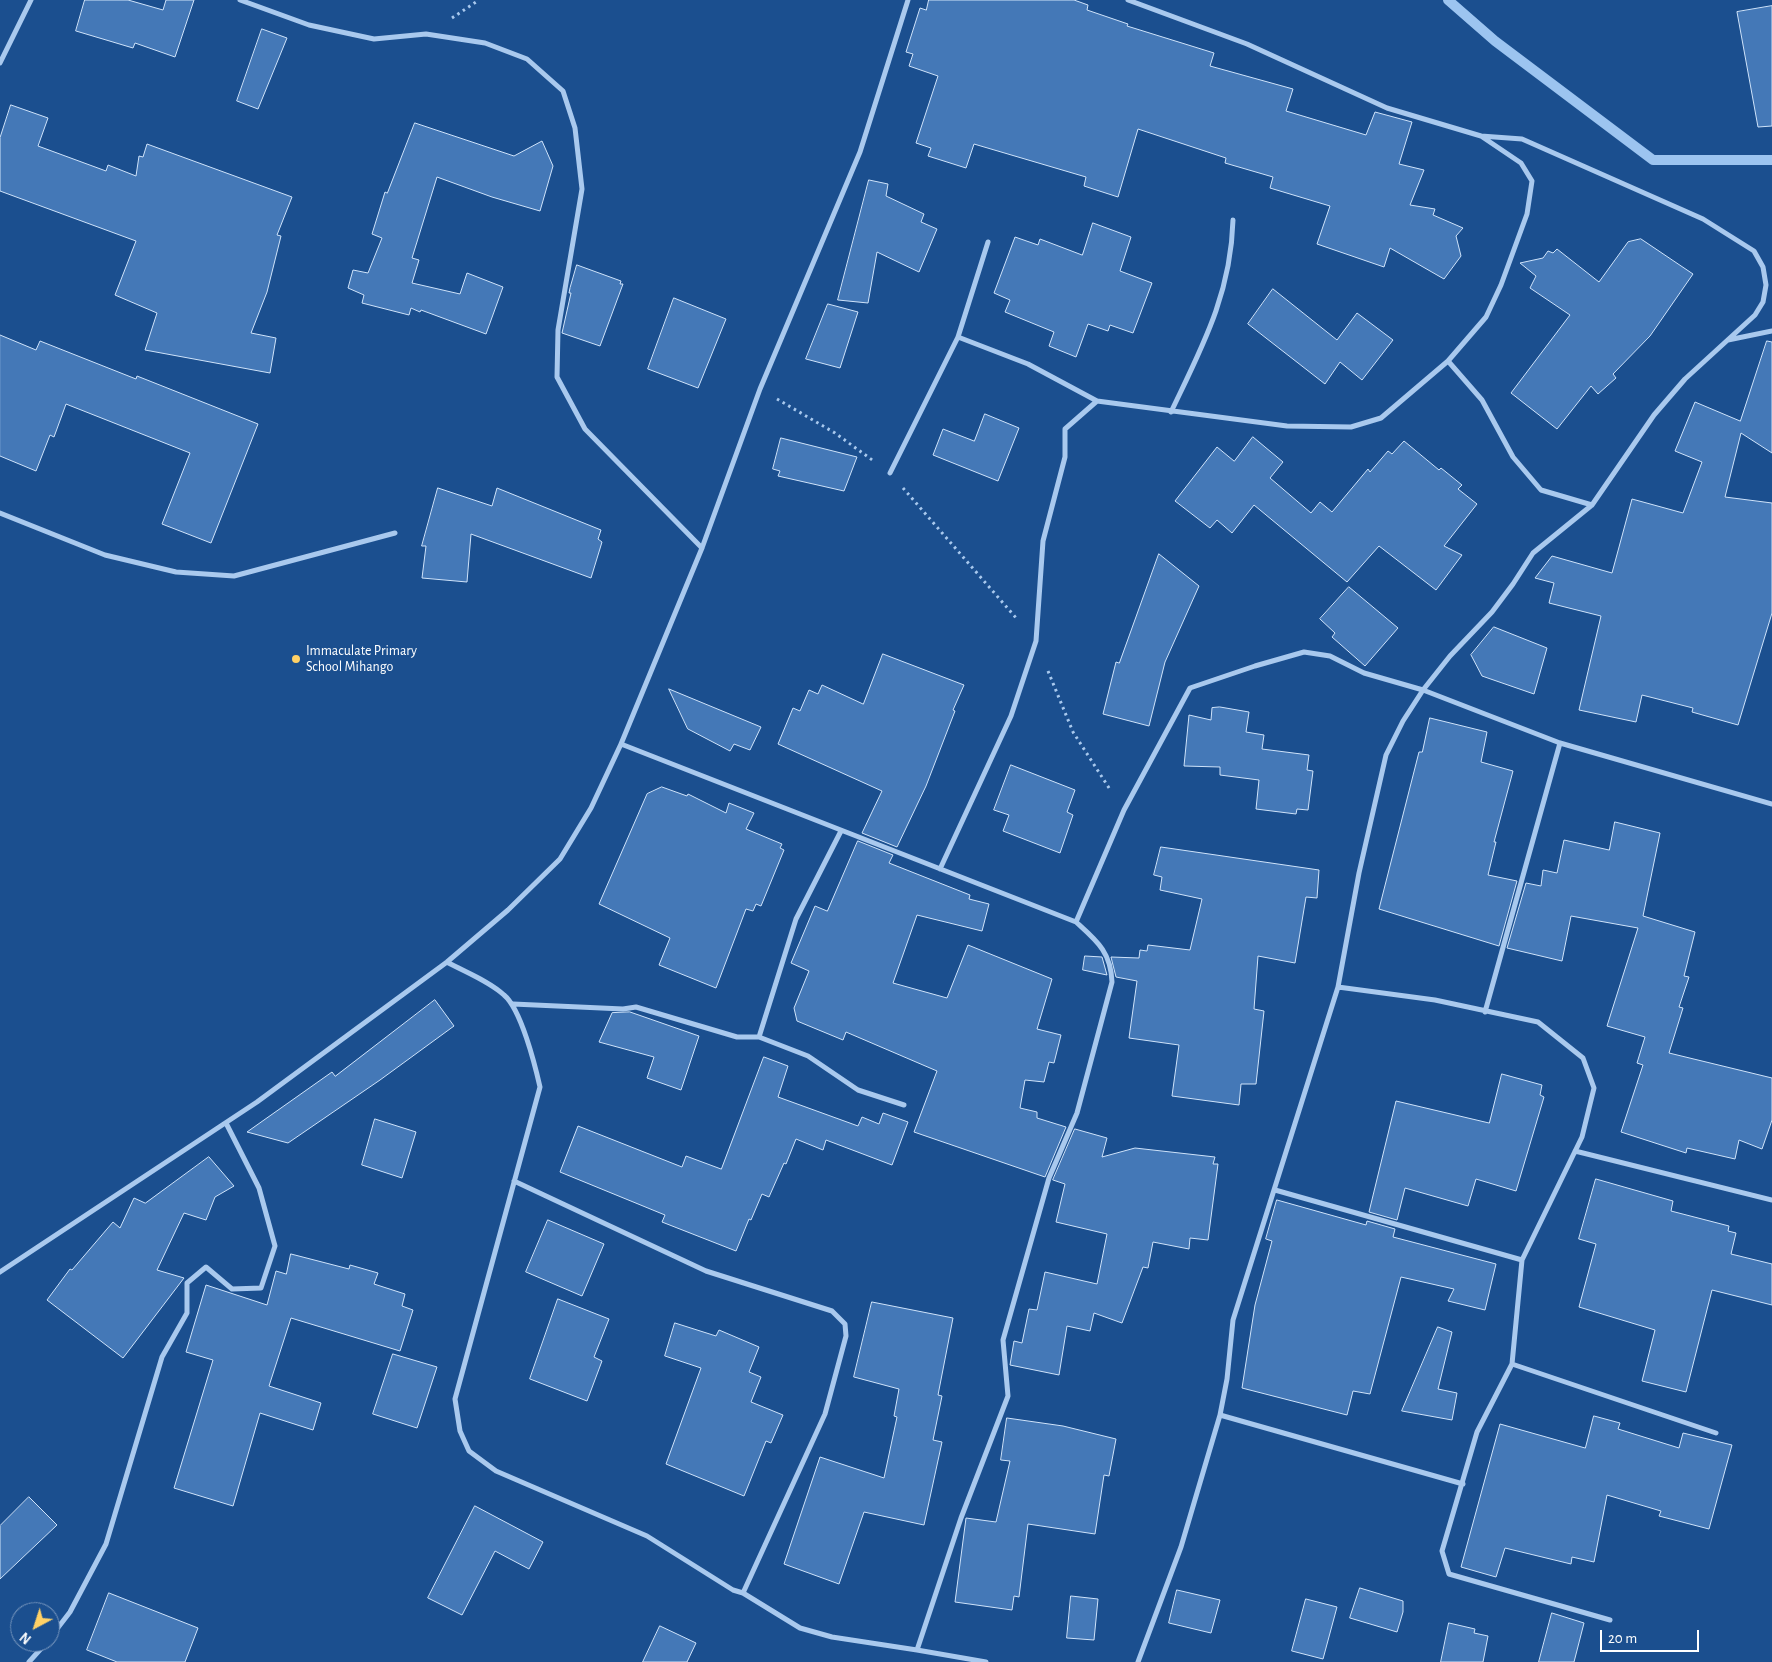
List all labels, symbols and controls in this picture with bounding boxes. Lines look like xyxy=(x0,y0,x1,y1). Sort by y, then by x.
place label: Immaculate Primary School Mihango xyxy=(306,643,417,676)
marker: Immaculate Primary School Mihango xyxy=(290,653,302,665)
north arrow xyxy=(10,1602,60,1652)
scale bar xyxy=(1602,1620,1701,1652)
text: N xyxy=(18,1629,34,1646)
text: 20 m xyxy=(1608,1631,1637,1646)

